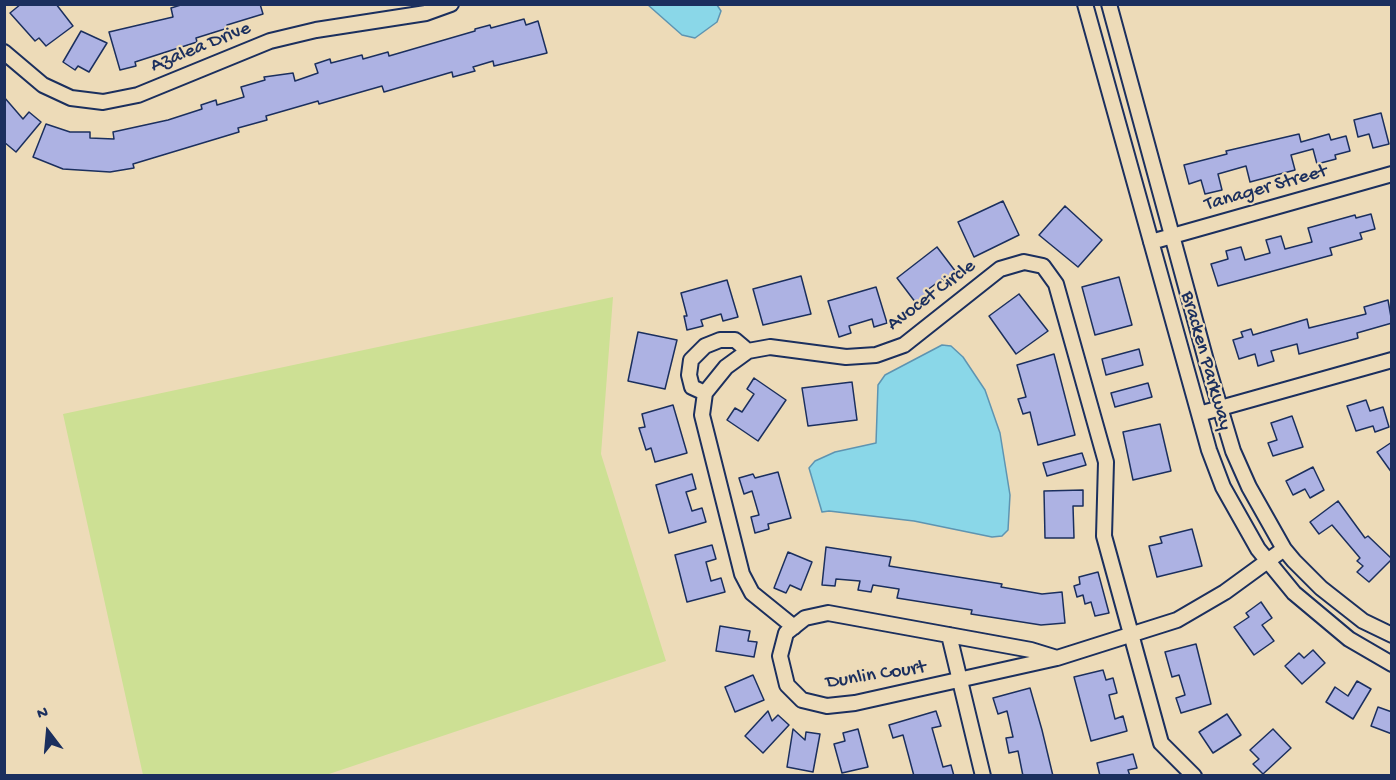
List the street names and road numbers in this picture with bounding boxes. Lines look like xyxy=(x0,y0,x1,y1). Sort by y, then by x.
street label: Azalea Drive xyxy=(147,17,255,79)
street label: Tanager Street xyxy=(1202,160,1330,218)
street label: Avocet Circle xyxy=(883,255,981,337)
street label: Bracken Parkway xyxy=(1174,289,1236,433)
street label: Dunlin Court xyxy=(824,656,928,696)

